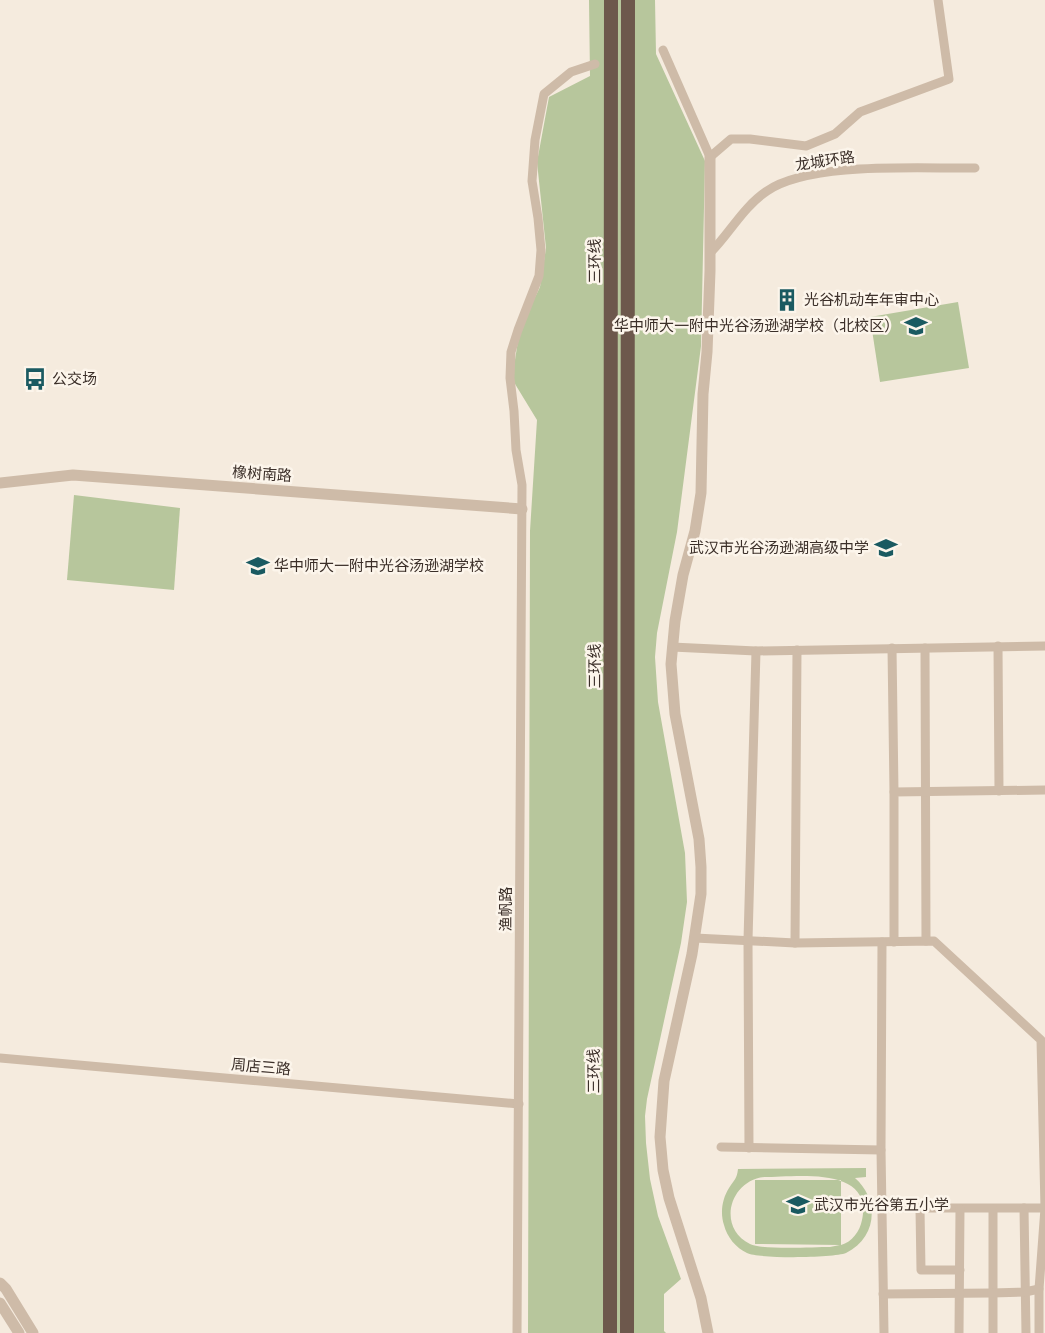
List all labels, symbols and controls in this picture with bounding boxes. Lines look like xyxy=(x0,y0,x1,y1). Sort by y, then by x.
street label: 龙城环路 xyxy=(794,146,856,175)
street label: 三环线 xyxy=(584,238,605,284)
building icon: 光谷机动车年审中心 xyxy=(774,287,800,313)
place label: 光谷机动车年审中心 xyxy=(804,289,939,310)
school or university icon: 华中师大一附中光谷汤逊湖学校（北校区） xyxy=(903,313,929,339)
place label: 华中师大一附中光谷汤逊湖学校（北校区） xyxy=(614,315,899,336)
bus stop icon: 公交场 xyxy=(22,366,48,392)
place label: 公交场 xyxy=(52,368,97,389)
street label: 橡树南路 xyxy=(231,461,293,486)
school or university icon: 武汉市光谷汤逊湖高级中学 xyxy=(873,535,899,561)
place label: 武汉市光谷汤逊湖高级中学 xyxy=(689,537,869,558)
school or university icon: 华中师大一附中光谷汤逊湖学校 xyxy=(245,553,271,579)
place label: 华中师大一附中光谷汤逊湖学校 xyxy=(274,555,484,576)
street label: 三环线 xyxy=(584,643,605,689)
street label: 渔帆路 xyxy=(495,886,516,932)
street label: 三环线 xyxy=(583,1048,604,1094)
street label: 周店三路 xyxy=(230,1053,292,1080)
school or university icon: 武汉市光谷第五小学 xyxy=(785,1192,811,1218)
place label: 武汉市光谷第五小学 xyxy=(814,1194,949,1215)

